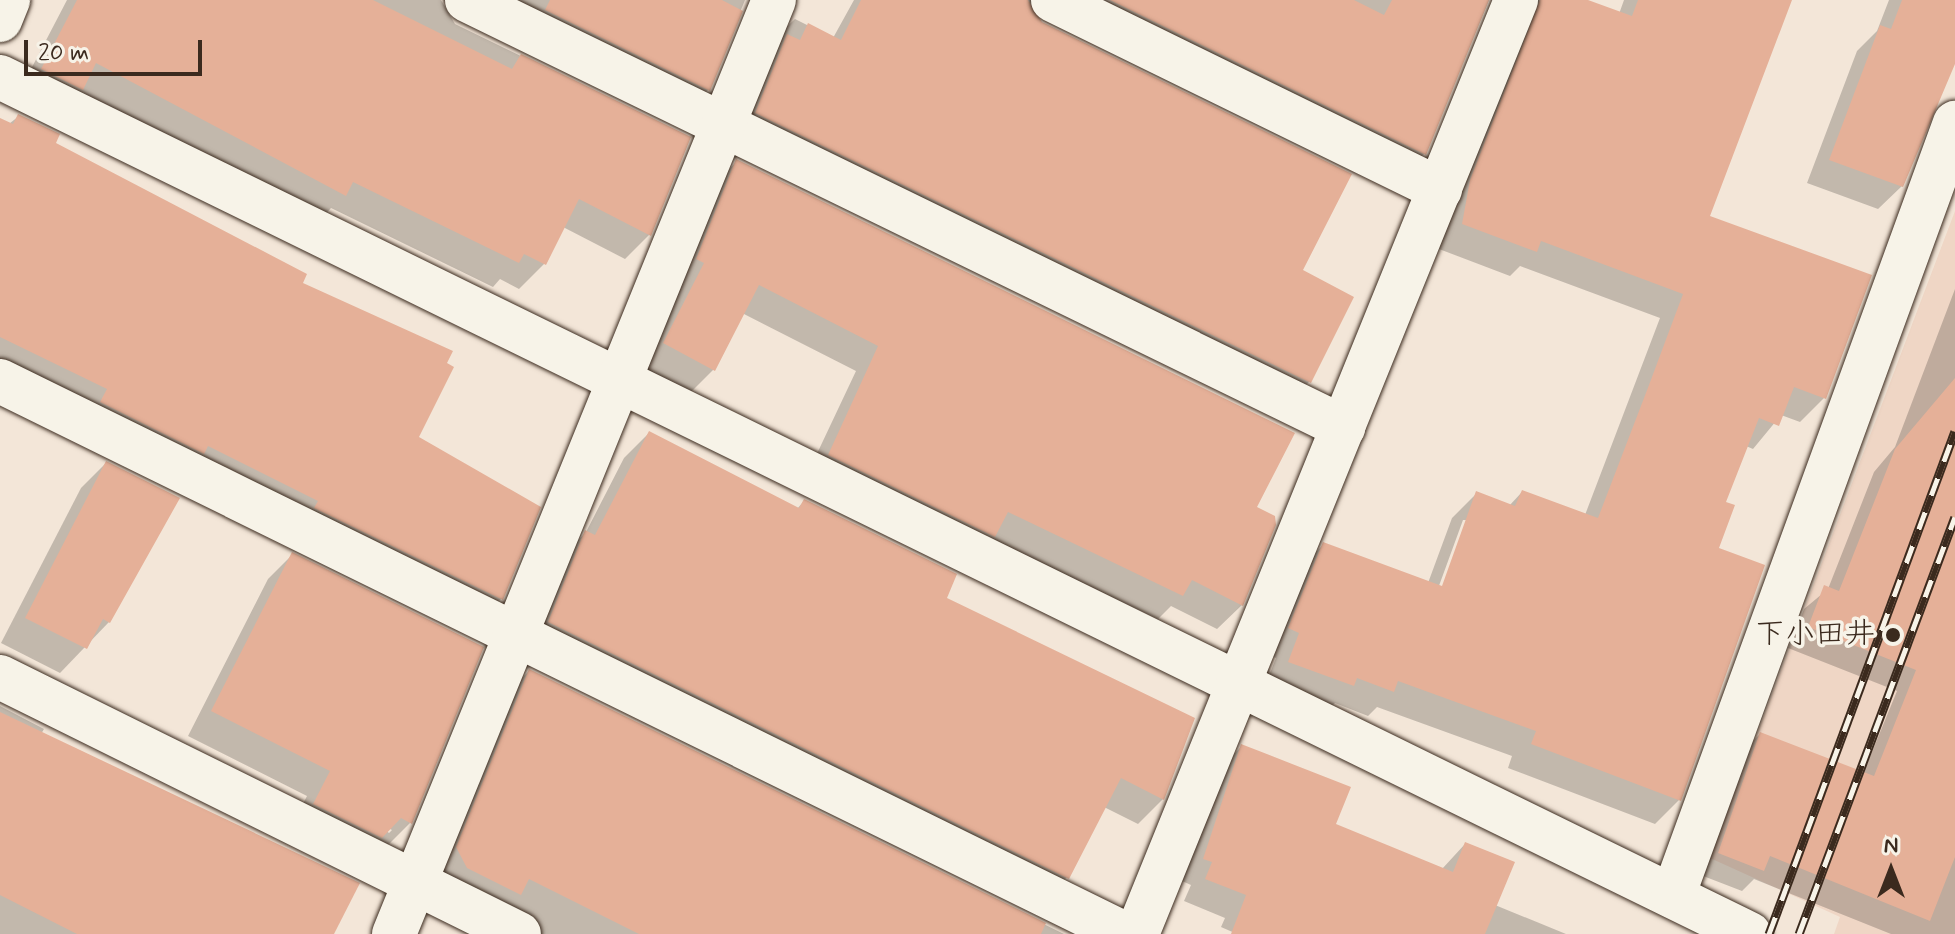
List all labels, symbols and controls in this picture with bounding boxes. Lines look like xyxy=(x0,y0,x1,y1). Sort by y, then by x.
scale bar xyxy=(28,24,206,74)
text: 20 m xyxy=(38,38,89,69)
place label: 下小田井 xyxy=(1755,617,1875,653)
marker: 下小田井 xyxy=(1882,624,1904,646)
north arrow xyxy=(1851,830,1931,910)
text: N xyxy=(1884,832,1898,860)

